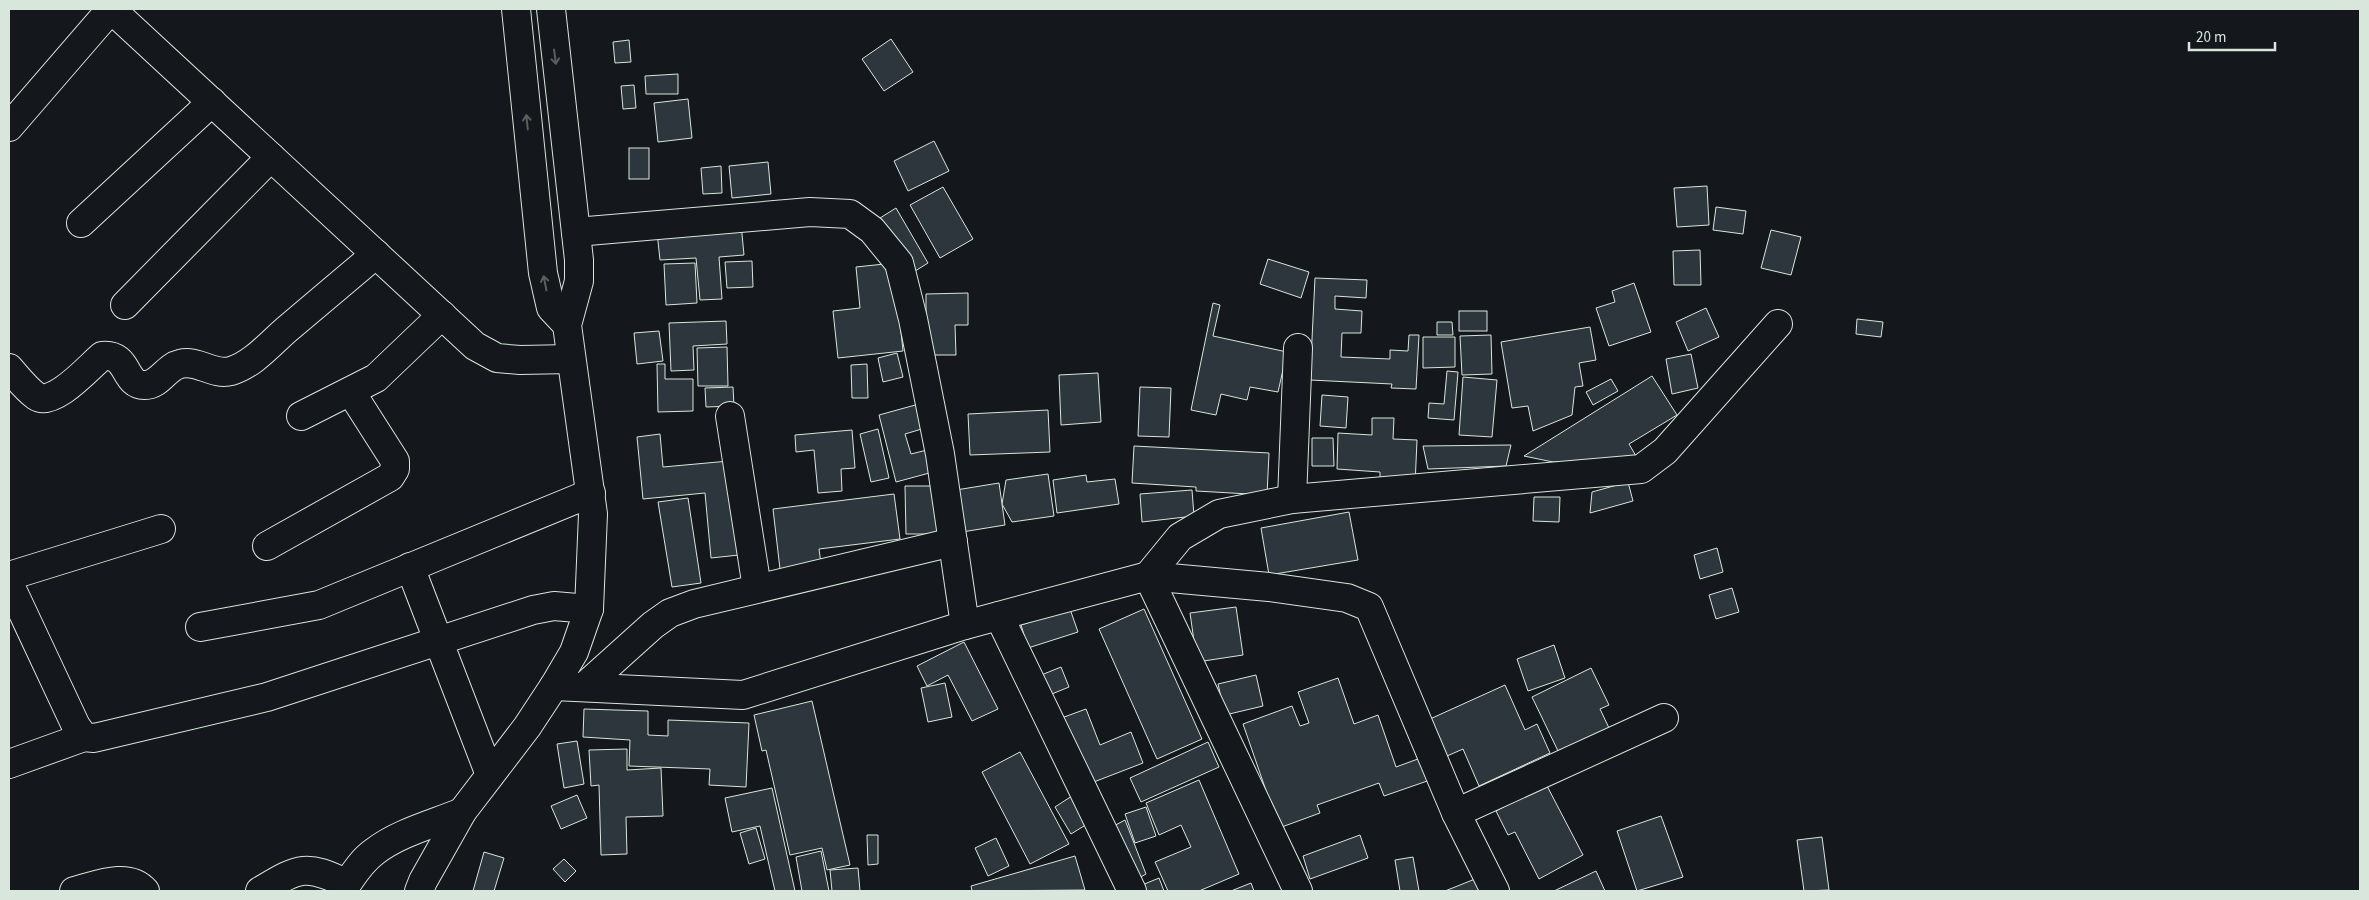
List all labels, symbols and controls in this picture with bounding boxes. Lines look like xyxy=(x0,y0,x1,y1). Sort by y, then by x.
scale bar xyxy=(2189,20,2275,52)
text: 20 m xyxy=(2196,27,2226,48)
one-way arrow xyxy=(550,49,560,65)
one-way arrow xyxy=(522,114,532,130)
one-way arrow xyxy=(540,276,550,292)

